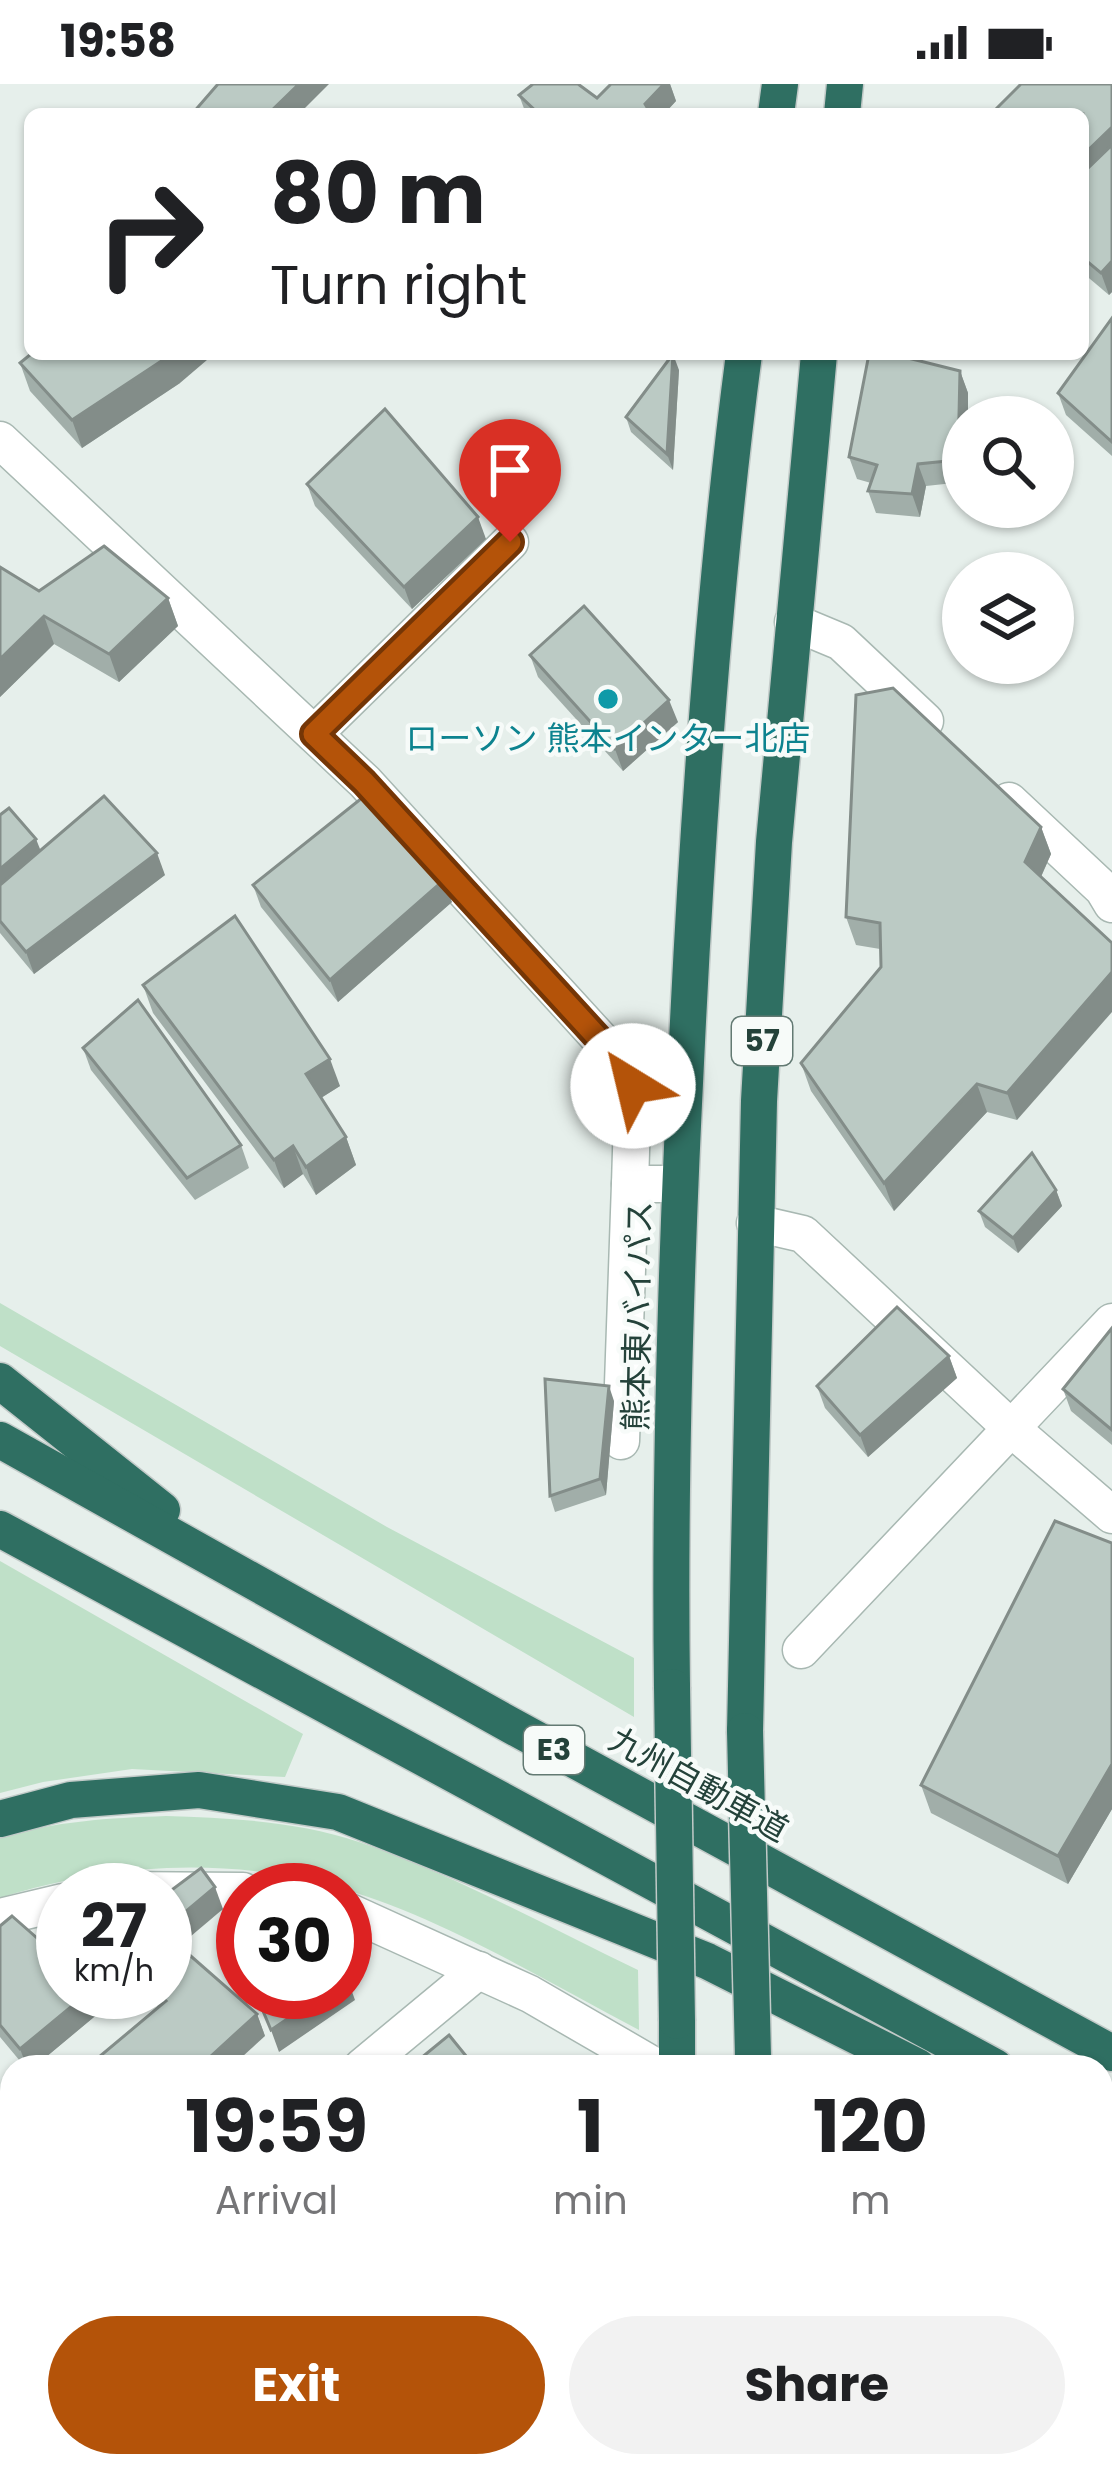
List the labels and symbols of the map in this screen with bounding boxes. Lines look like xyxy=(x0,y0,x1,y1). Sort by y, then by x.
pin xyxy=(459,419,561,542)
marker: ローソン 熊本インター北店 xyxy=(595,686,621,712)
place label: ローソン 熊本インター北店 xyxy=(406,715,810,762)
road number: 57 xyxy=(732,1017,792,1065)
position arrow xyxy=(570,1023,696,1149)
street label: 熊本東バイパス xyxy=(612,1200,663,1432)
street label: 九州自動車道 xyxy=(601,1716,797,1853)
road number: E3 xyxy=(524,1726,584,1774)
speed limit sign: 30 xyxy=(216,1863,372,2019)

